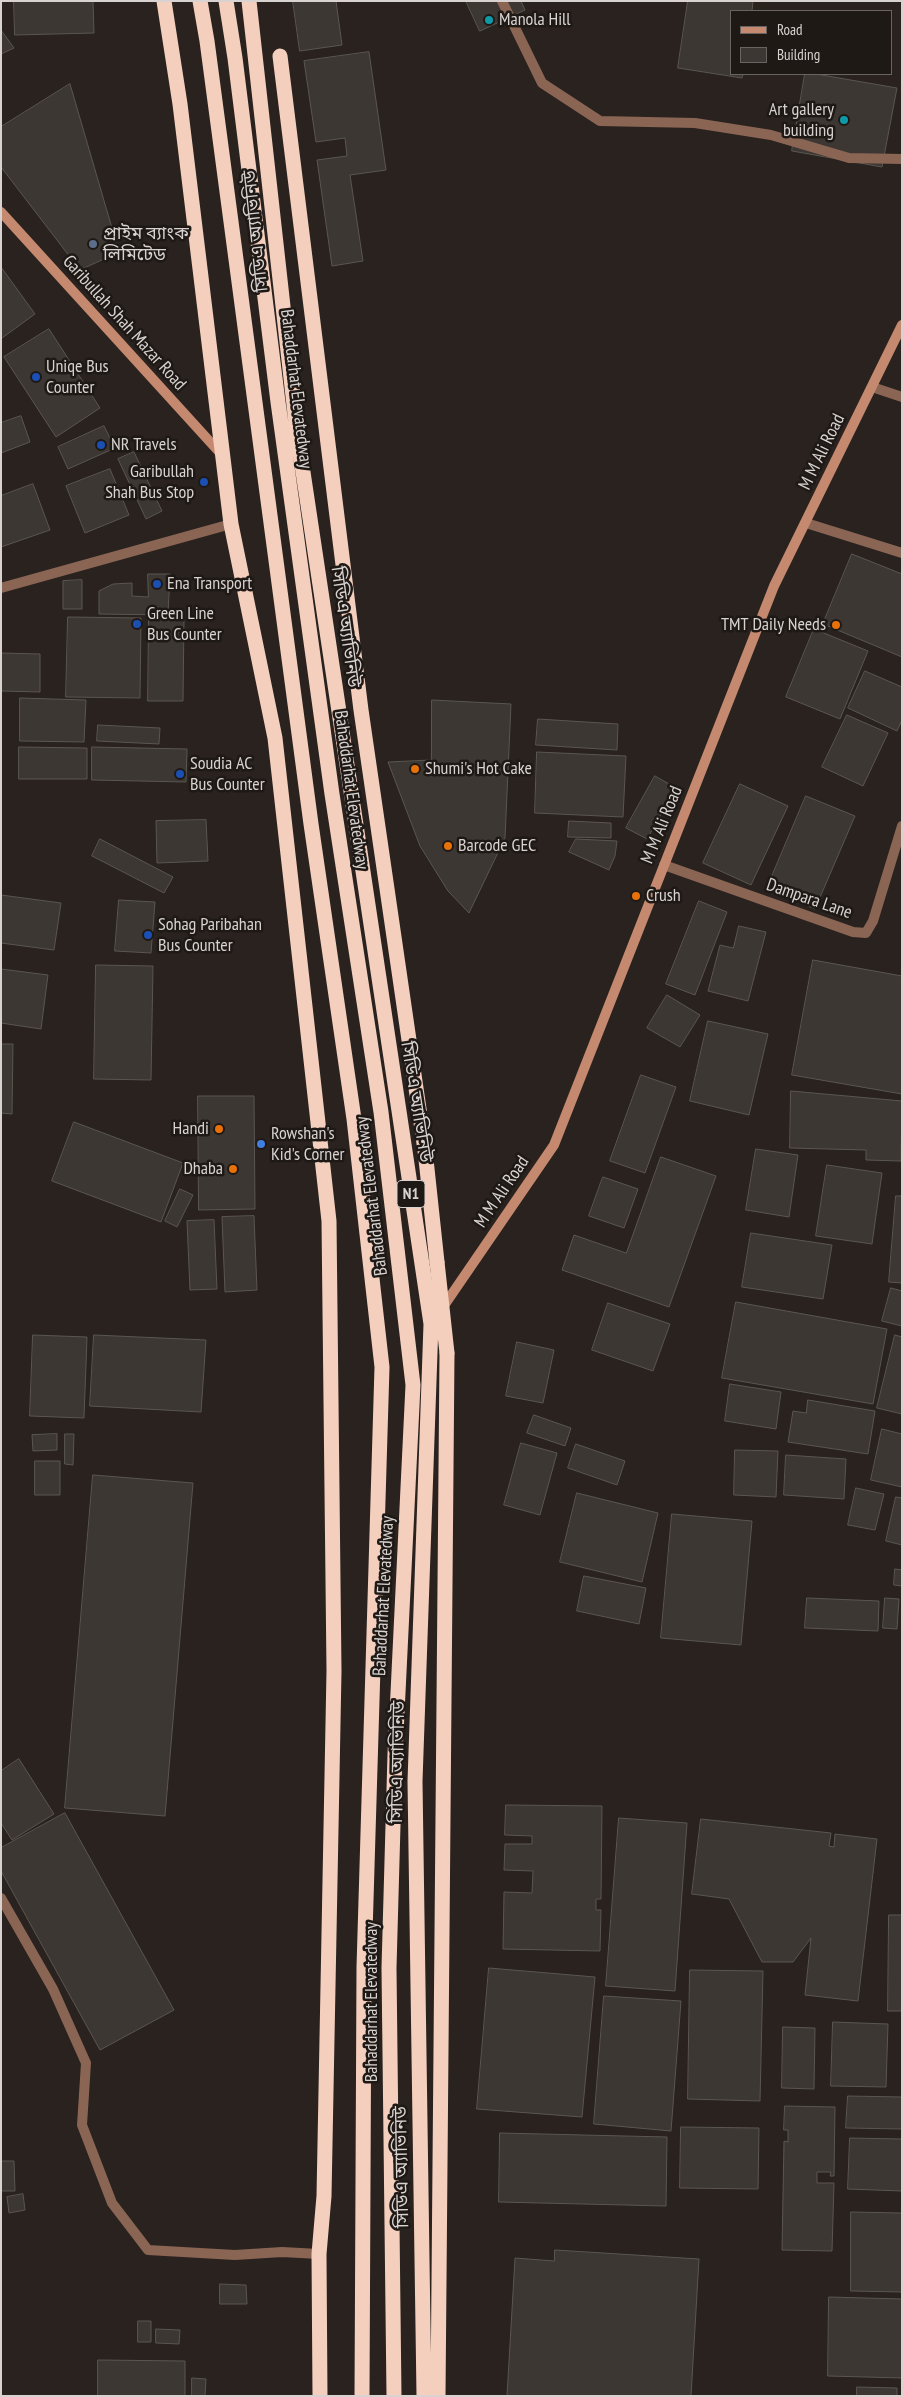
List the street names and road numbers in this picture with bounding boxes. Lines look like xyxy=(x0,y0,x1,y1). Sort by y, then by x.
street label: সিডিএ অ্যাভিনিউ xyxy=(239,169,273,293)
street label: Garibullah Shah Mazar Road xyxy=(58,251,190,395)
street label: Bahaddarhat Elevatedway xyxy=(276,308,316,470)
street label: M M Ali Road xyxy=(794,411,850,493)
street label: সিডিএ অ্যাভিনিউ xyxy=(326,565,364,689)
street label: Bahaddarhat Elevatedway xyxy=(329,709,373,871)
street label: M M Ali Road xyxy=(637,783,687,867)
street label: Dampara Lane xyxy=(763,874,855,924)
street label: সিডিএ অ্যাভিনিউ xyxy=(396,1040,436,1164)
street label: Bahaddarhat Elevatedway xyxy=(352,1115,392,1277)
street label: M M Ali Road xyxy=(470,1152,534,1232)
road number: N1 xyxy=(397,1180,425,1208)
street label: Bahaddarhat Elevatedway xyxy=(369,1515,399,1677)
street label: সিডিএ অ্যাভিনিউ xyxy=(386,1701,410,1823)
street label: Bahaddarhat Elevatedway xyxy=(361,1922,383,2082)
street label: সিডিএ অ্যাভিনিউ xyxy=(390,2106,414,2228)

